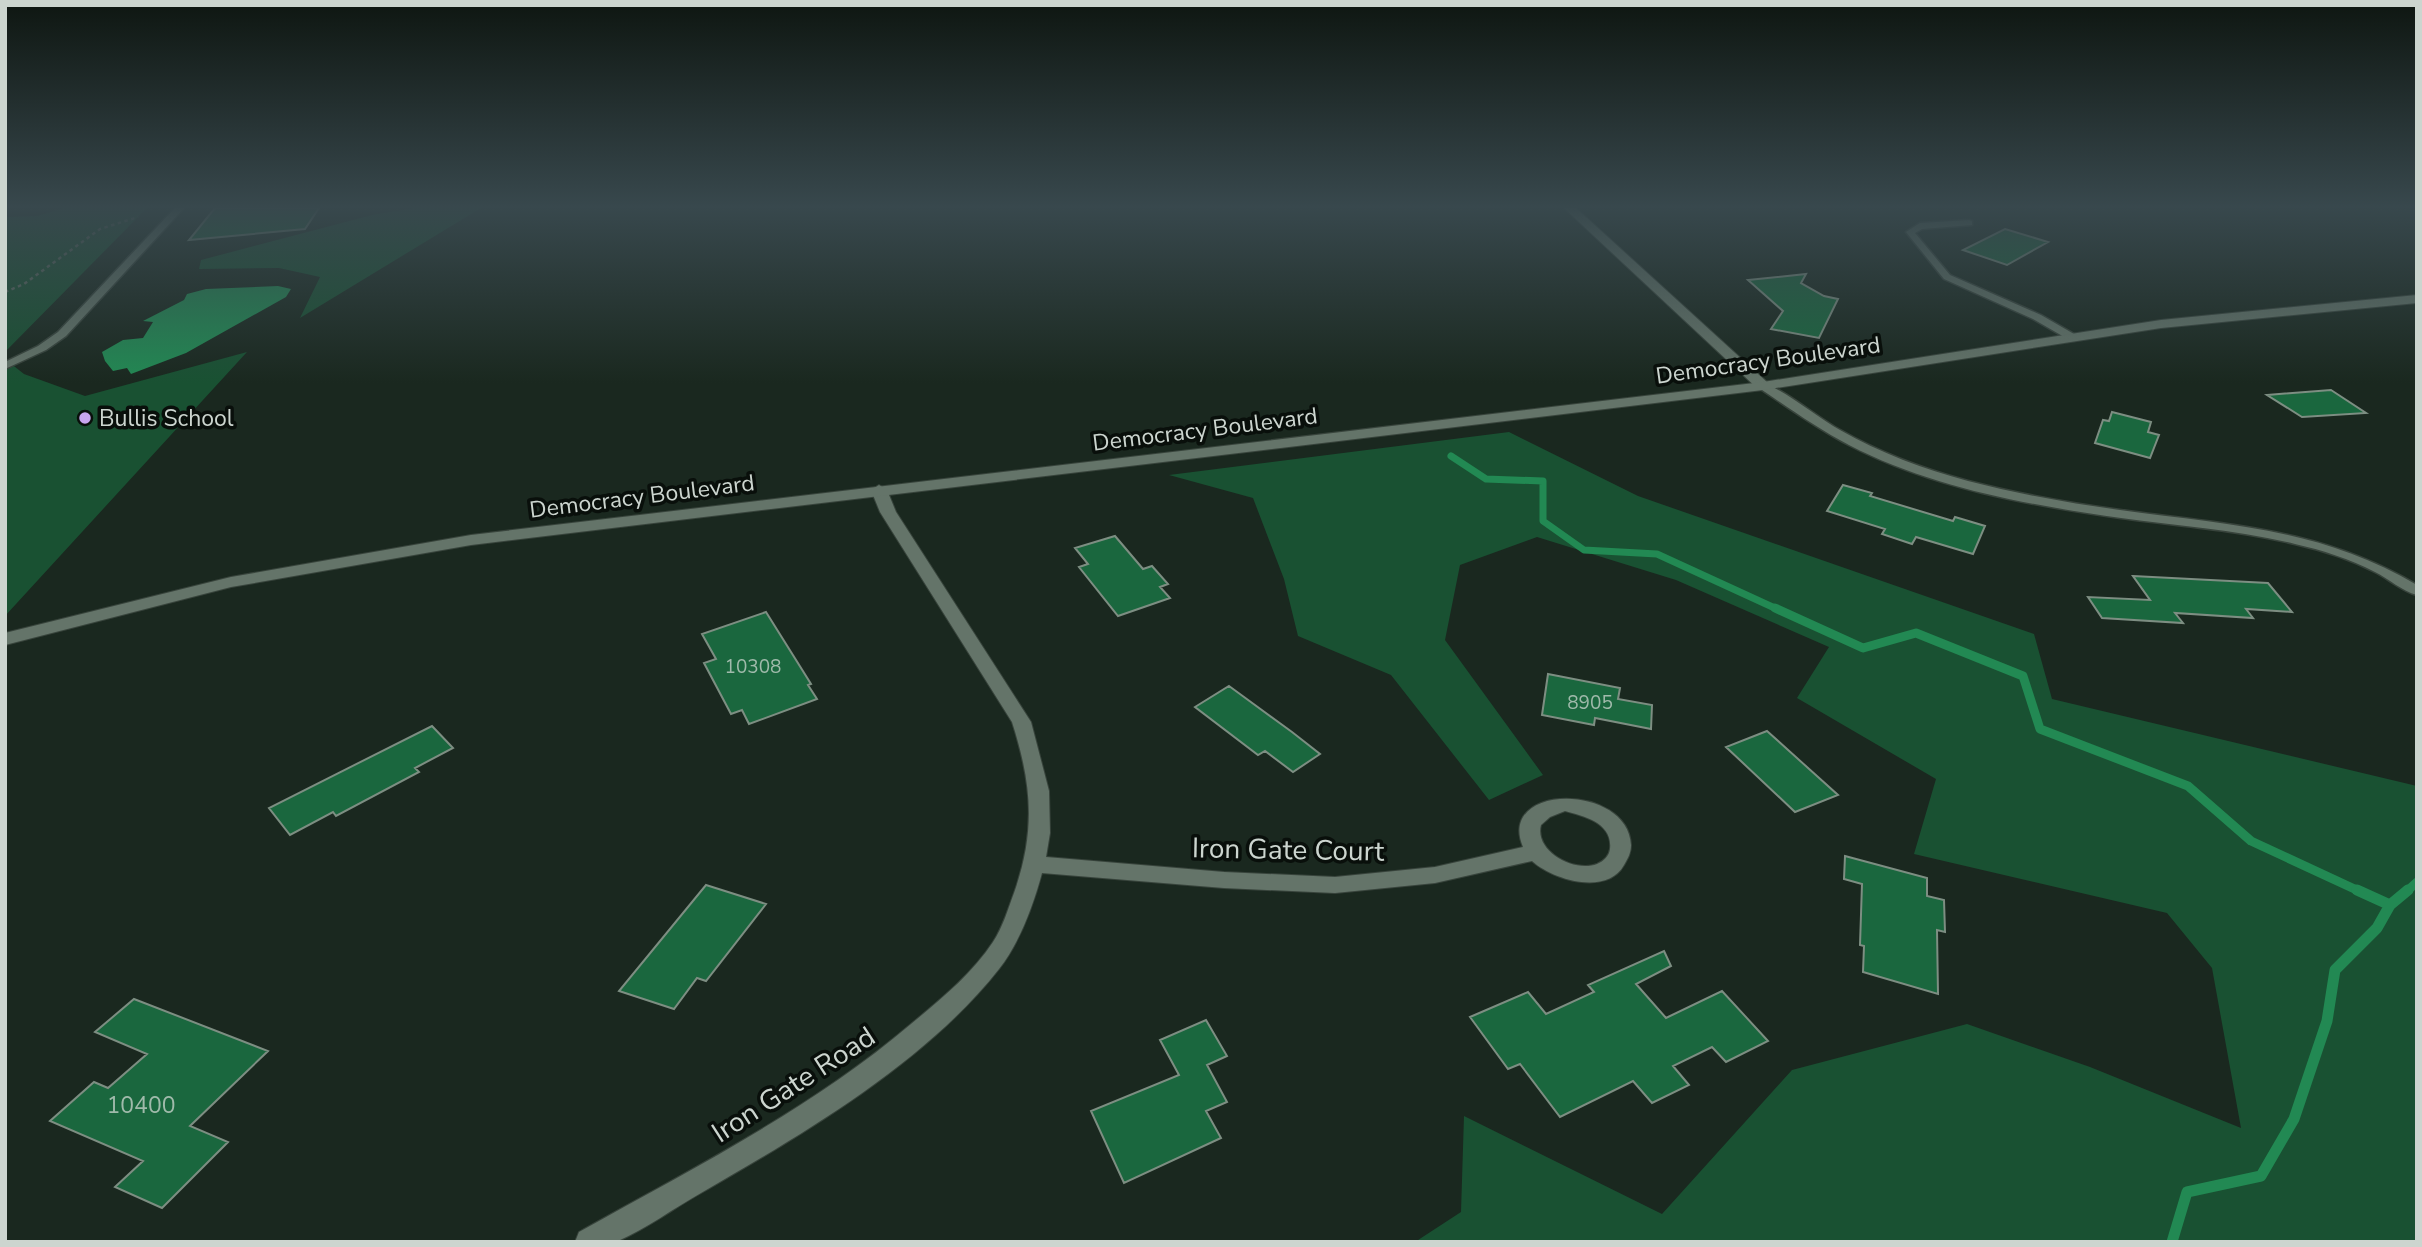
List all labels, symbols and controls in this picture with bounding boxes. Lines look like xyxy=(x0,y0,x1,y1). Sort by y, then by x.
street label: Democracy Boulevard xyxy=(1654,329,1882,392)
street label: Democracy Boulevard xyxy=(1091,400,1319,459)
place label: Bullis School xyxy=(99,403,234,434)
marker: Bullis School xyxy=(77,410,93,426)
street label: Democracy Boulevard xyxy=(528,467,756,526)
house number: 10308 xyxy=(724,654,782,680)
house number: 8905 xyxy=(1567,690,1613,716)
street label: Iron Gate Court xyxy=(1192,829,1385,871)
street label: Iron Gate Road xyxy=(704,1018,883,1152)
house number: 10400 xyxy=(106,1090,176,1121)

